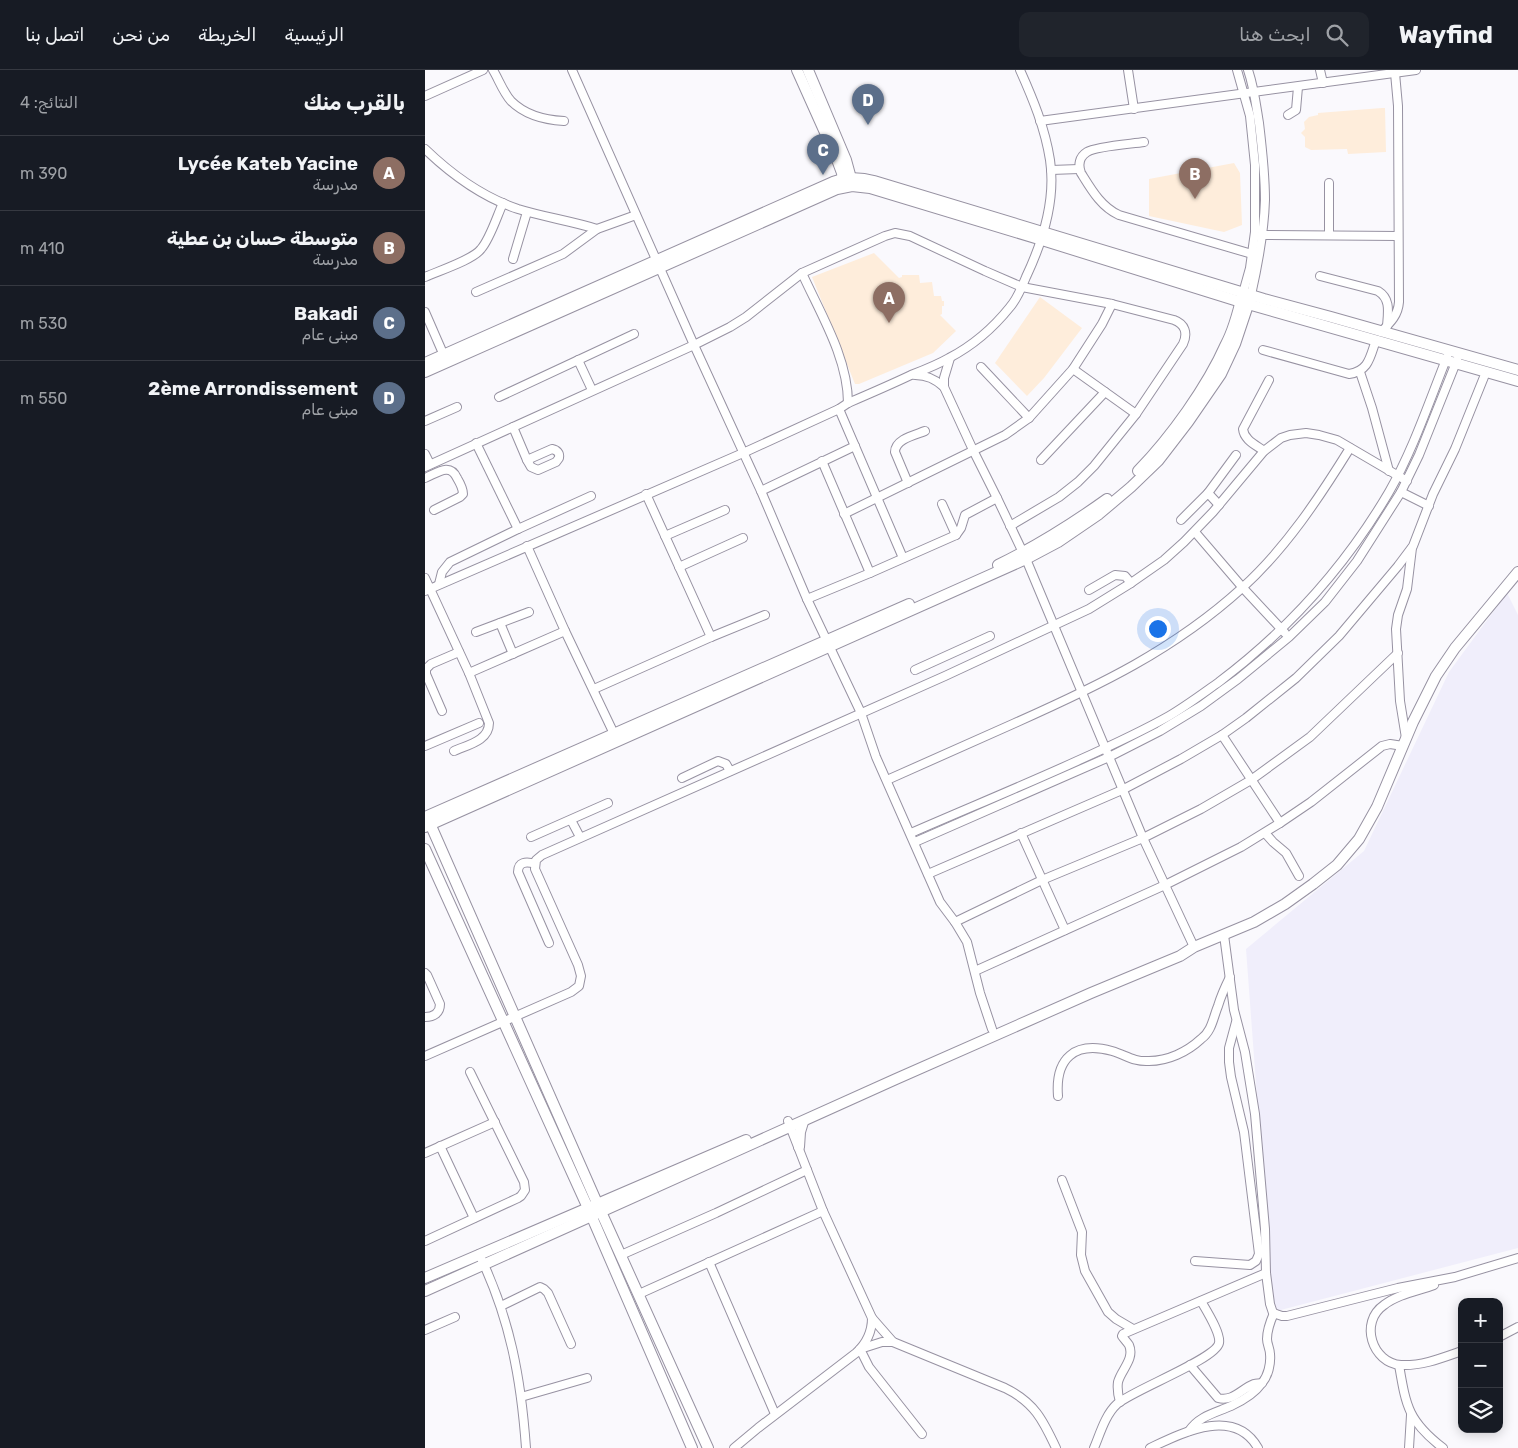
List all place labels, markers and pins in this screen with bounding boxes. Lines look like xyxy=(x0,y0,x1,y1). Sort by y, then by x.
pin: D xyxy=(852,84,884,125)
pin: C xyxy=(807,134,839,175)
pin: B xyxy=(1179,158,1211,199)
pin: A xyxy=(873,282,905,323)

